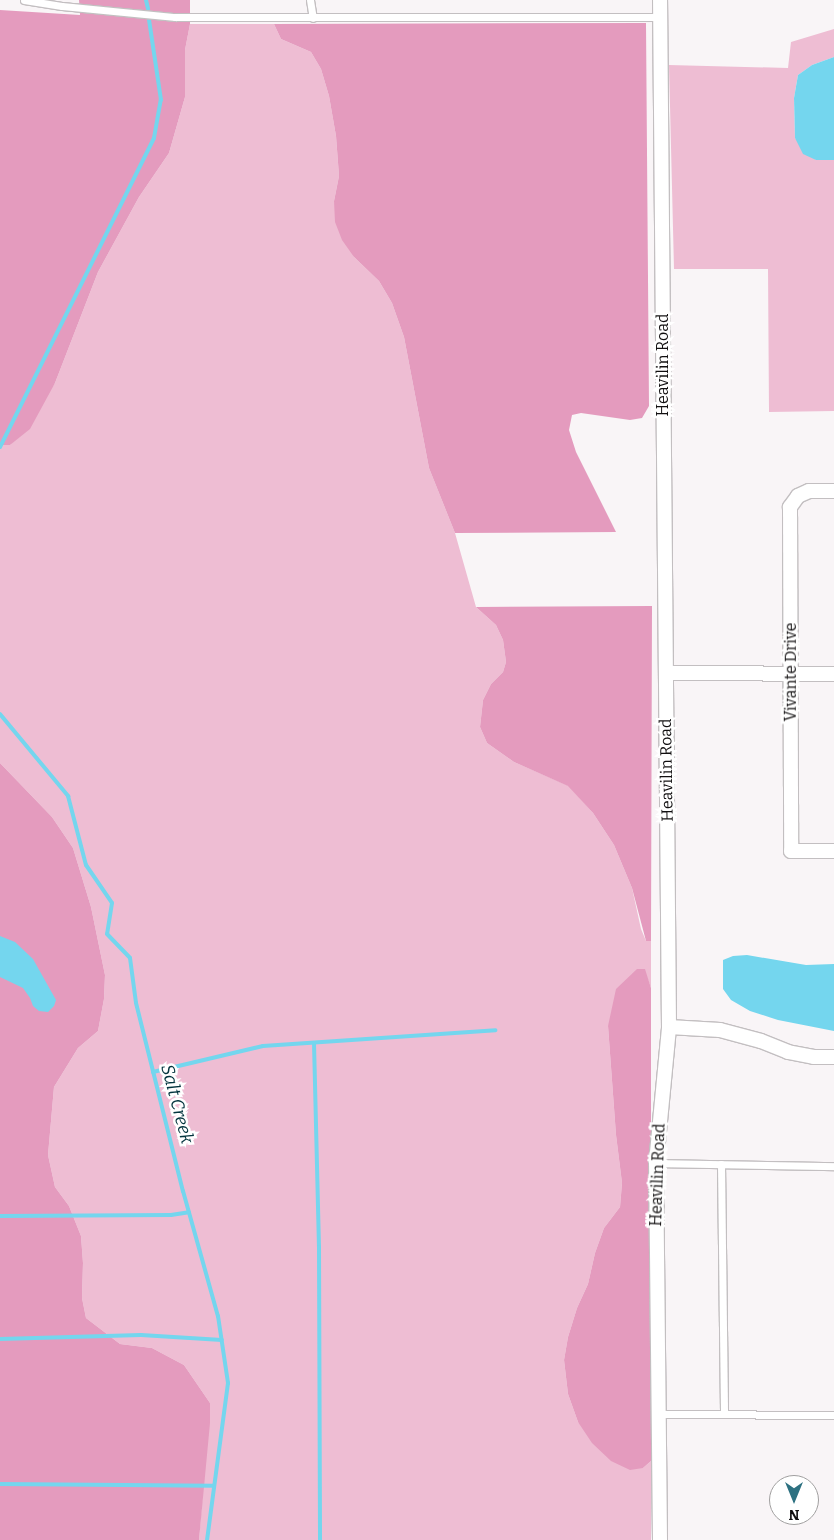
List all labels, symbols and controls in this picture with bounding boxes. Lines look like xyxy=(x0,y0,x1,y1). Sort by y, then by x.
street label: Heavilin Road xyxy=(653,314,673,416)
street label: Vivante Drive xyxy=(781,623,801,721)
street label: Heavilin Road xyxy=(657,718,677,822)
water label: Salt Creek xyxy=(156,1062,198,1146)
street label: Heavilin Road xyxy=(647,1123,669,1227)
north arrow xyxy=(769,1475,819,1525)
text: N xyxy=(789,1506,799,1523)

